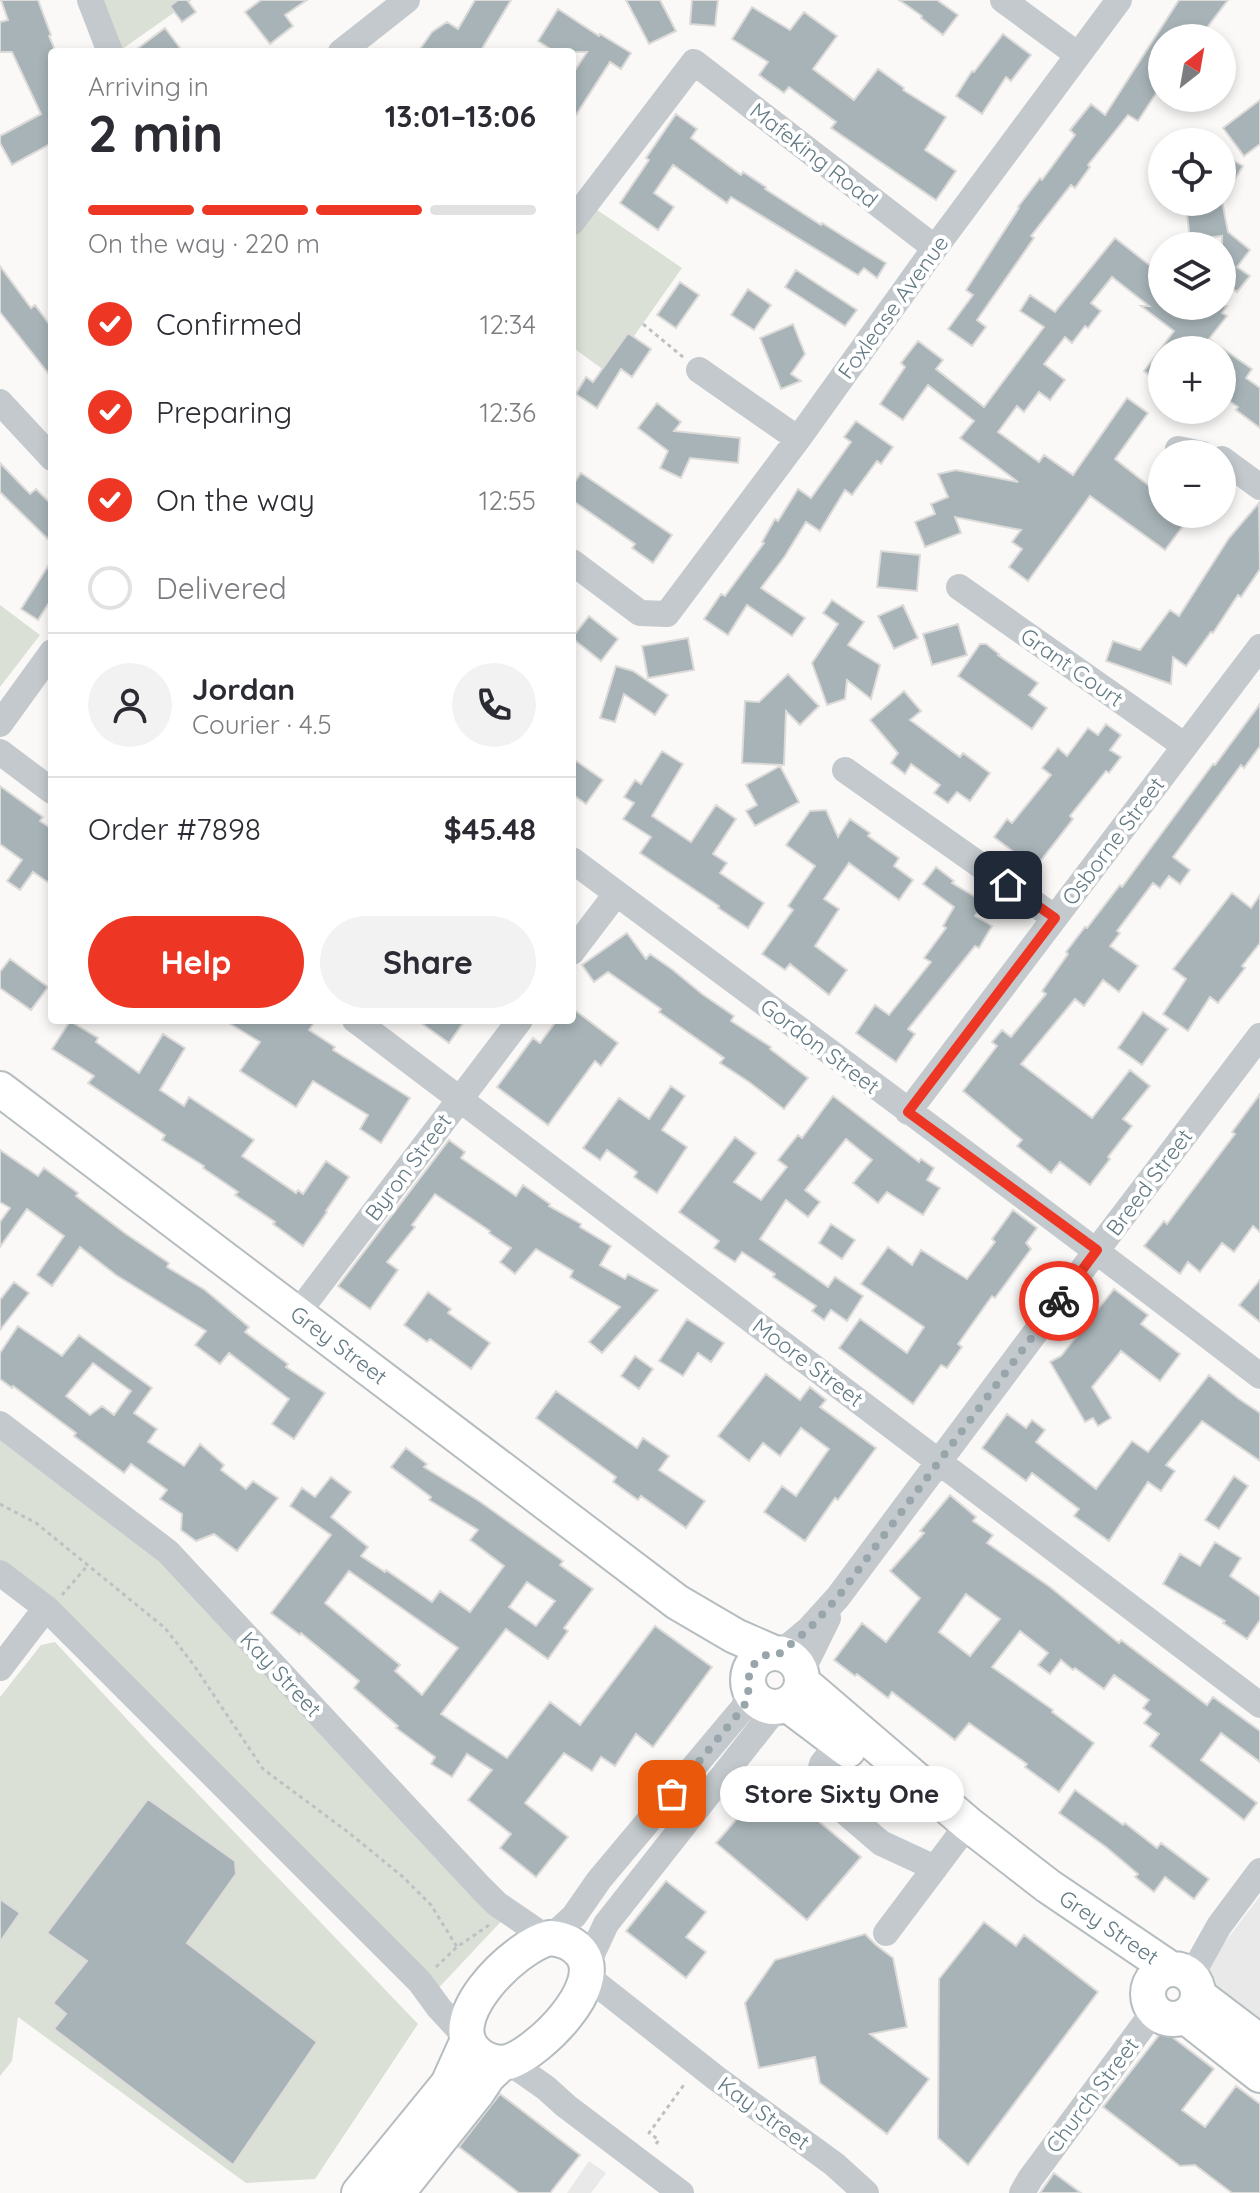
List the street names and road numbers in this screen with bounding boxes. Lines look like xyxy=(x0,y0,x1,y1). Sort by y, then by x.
street label: Mafeking Road xyxy=(744,96,884,214)
street label: Foxlease Avenue xyxy=(832,230,954,384)
street label: Grant Court xyxy=(1015,621,1129,713)
street label: Osborne Street xyxy=(1056,771,1170,911)
street label: Gordon Street xyxy=(755,992,885,1100)
street label: Byron Street xyxy=(359,1108,457,1226)
street label: Breed Street xyxy=(1100,1123,1198,1241)
street label: Grey Street xyxy=(285,1299,393,1391)
street label: Moore Street xyxy=(747,1311,869,1413)
street label: Kay Street xyxy=(234,1625,328,1723)
street label: Grey Street xyxy=(1054,1883,1164,1971)
street label: Church Street xyxy=(1039,2032,1145,2158)
street label: Kay Street xyxy=(713,2070,815,2156)

